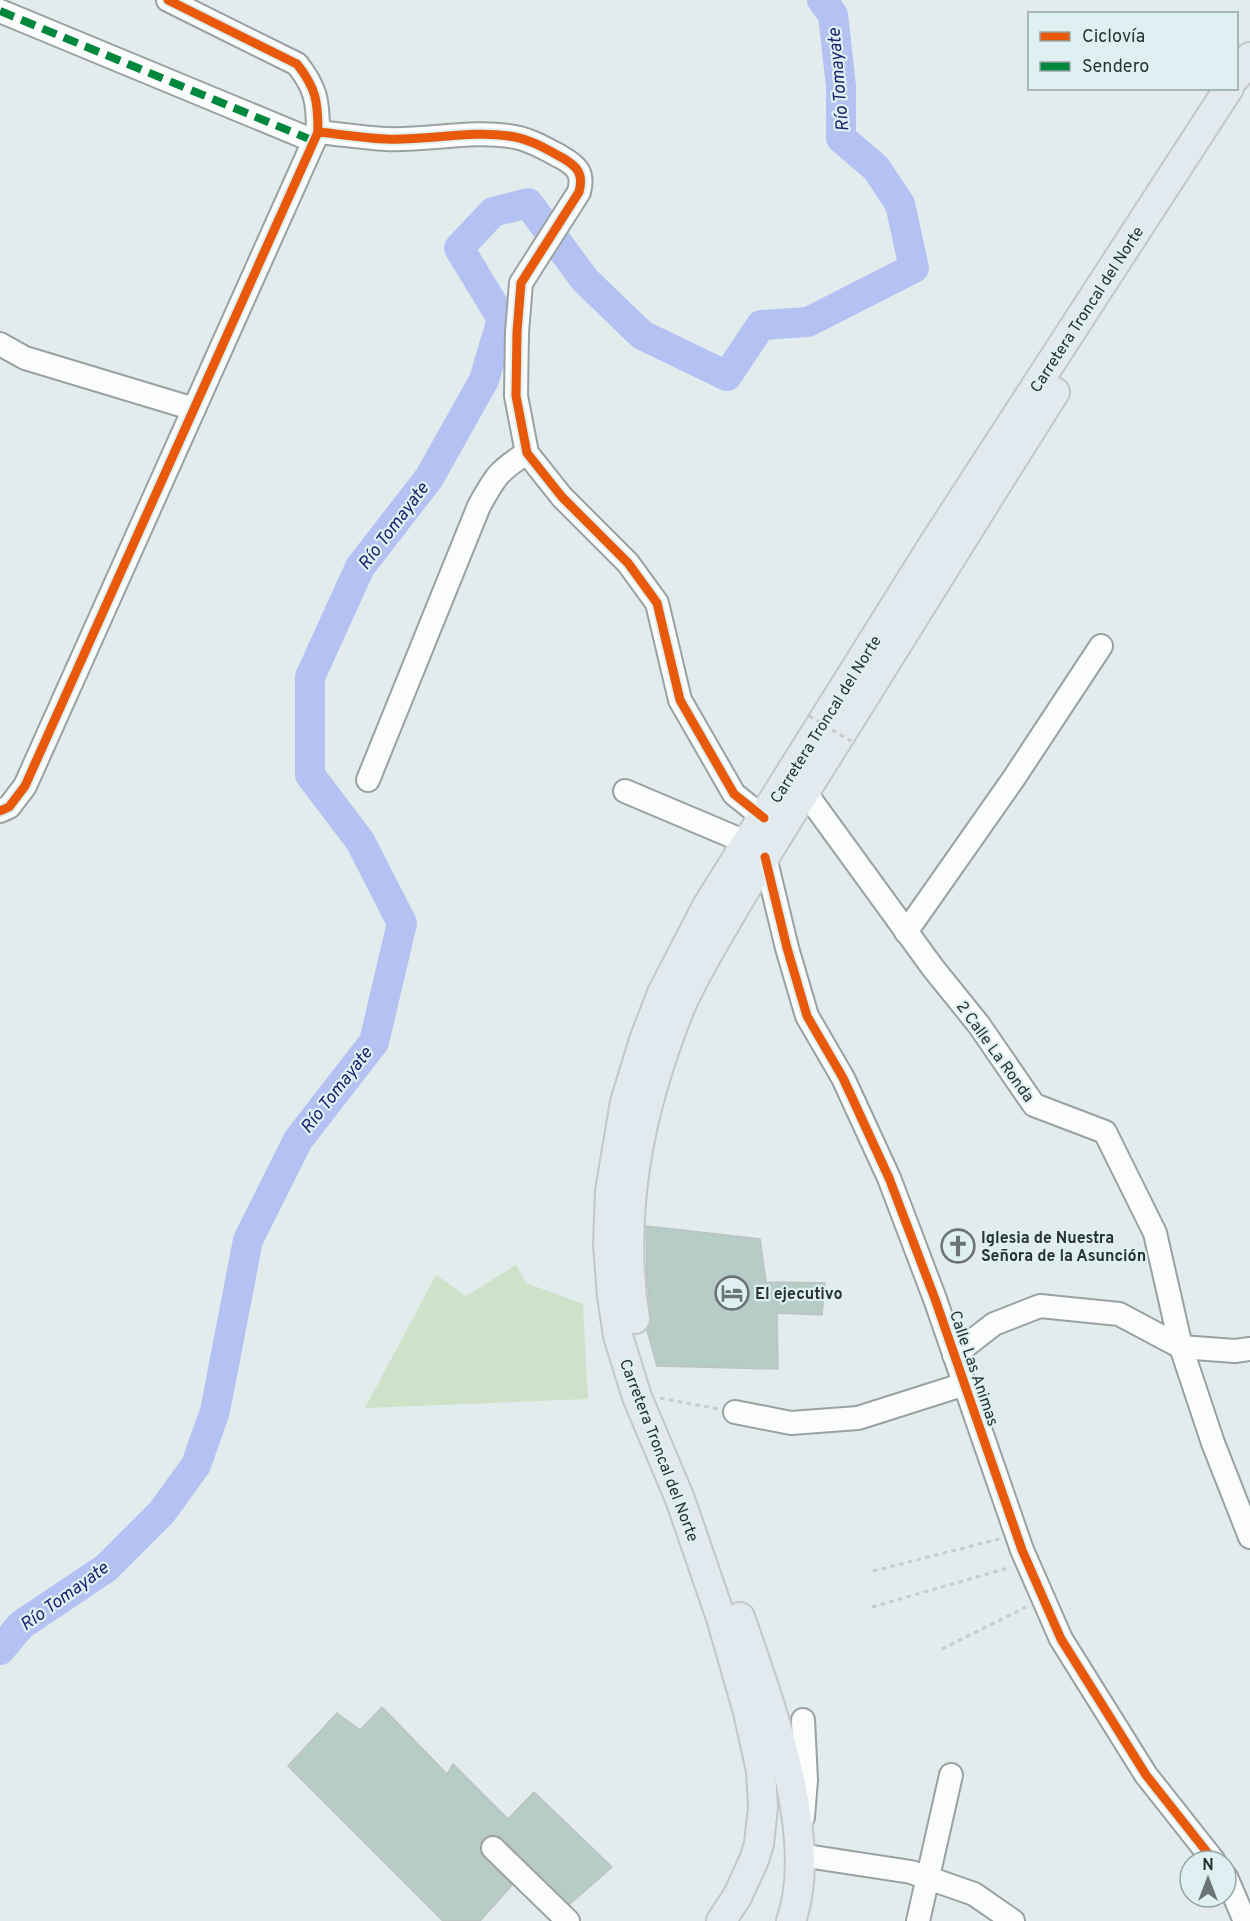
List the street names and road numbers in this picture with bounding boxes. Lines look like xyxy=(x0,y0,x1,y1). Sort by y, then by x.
street label: Carretera Troncal del Norte xyxy=(1026,223,1149,397)
street label: Carretera Troncal del Norte xyxy=(767,632,887,808)
street label: 2 Calle La Ronda xyxy=(951,998,1038,1107)
street label: Calle Las Animas xyxy=(944,1308,1002,1429)
street label: Carretera Troncal del Norte xyxy=(614,1356,702,1545)

